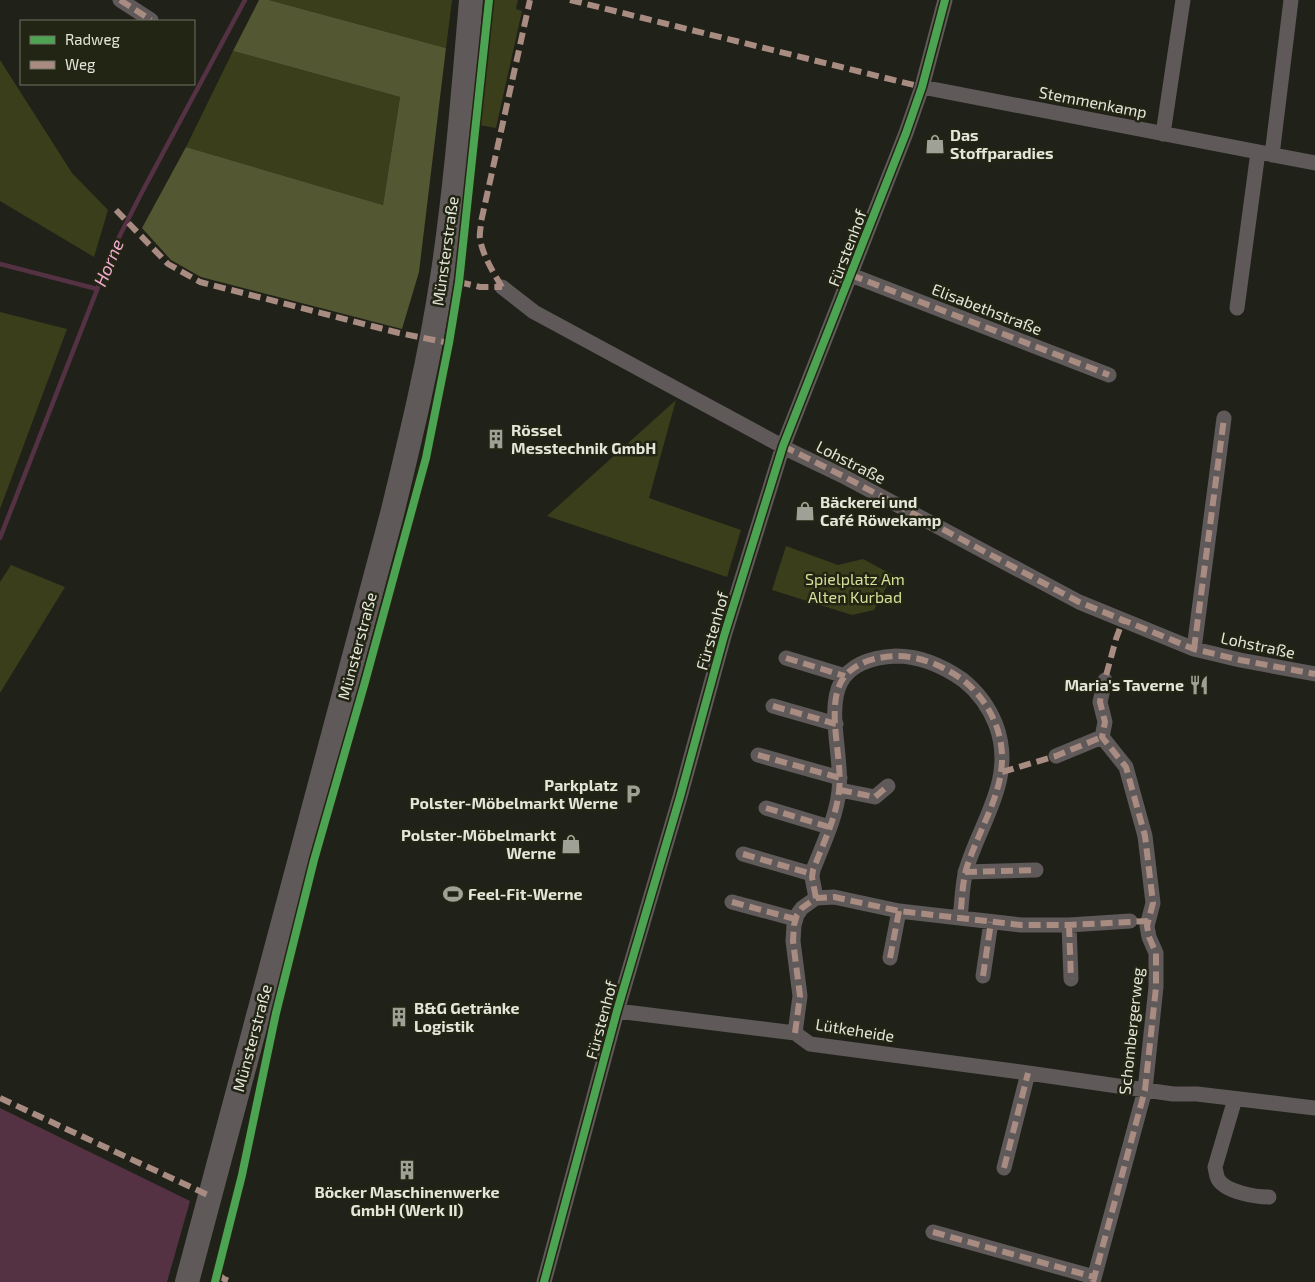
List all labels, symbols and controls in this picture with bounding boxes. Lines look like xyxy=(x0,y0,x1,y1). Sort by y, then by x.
legend xyxy=(20,20,195,85)
text: Radweg xyxy=(65,30,120,48)
text: Weg xyxy=(65,55,96,73)
street label: Stemmenkamp xyxy=(1037,82,1149,121)
place label: Das Stoffparadies xyxy=(950,125,1054,162)
shop icon: Das Stoffparadies xyxy=(924,133,946,155)
street label: Münsterstraße xyxy=(427,195,462,307)
street label: Fürstenhof xyxy=(823,206,870,289)
water label: Horne xyxy=(88,235,128,290)
street label: Elisabethstraße xyxy=(929,279,1045,338)
place label: Rössel Messtechnik GmbH xyxy=(511,420,656,457)
building icon: Rössel Messtechnik GmbH xyxy=(485,428,507,450)
street label: Lohstraße xyxy=(813,436,889,487)
place label: Bäckerei und Café Röwekamp xyxy=(820,492,941,529)
shop icon: Bäckerei und Café Röwekamp xyxy=(794,500,816,522)
park label: Spielplatz Am Alten Kurbad xyxy=(805,569,905,606)
street label: Fürstenhof xyxy=(691,589,732,672)
street label: Münsterstraße xyxy=(333,590,380,702)
street label: Lohstraße xyxy=(1219,627,1297,662)
restaurant icon: Maria's Taverne xyxy=(1188,674,1210,696)
place label: Maria's Taverne xyxy=(1064,675,1184,694)
place label: Parkplatz Polster-Möbelmarkt Werne xyxy=(410,775,618,812)
parking icon: Parkplatz Polster-Möbelmarkt Werne xyxy=(622,783,644,805)
place label: Polster-Möbelmarkt Werne xyxy=(401,825,556,862)
shop icon: Polster-Möbelmarkt Werne xyxy=(560,833,582,855)
sports icon: Feel-Fit-Werne xyxy=(442,883,464,905)
place label: Feel-Fit-Werne xyxy=(468,884,583,903)
street label: Schombergerweg xyxy=(1114,966,1147,1095)
street label: Fürstenhof xyxy=(581,978,620,1061)
street label: Münsterstraße xyxy=(228,982,275,1094)
place label: B&G Getränke Logistik xyxy=(414,998,519,1035)
building icon: B&G Getränke Logistik xyxy=(388,1006,410,1028)
street label: Lütkeheide xyxy=(814,1014,896,1045)
building icon: Böcker Maschinenwerke GmbH (Werk II) xyxy=(396,1159,418,1181)
place label: Böcker Maschinenwerke GmbH (Werk II) xyxy=(314,1182,500,1219)

